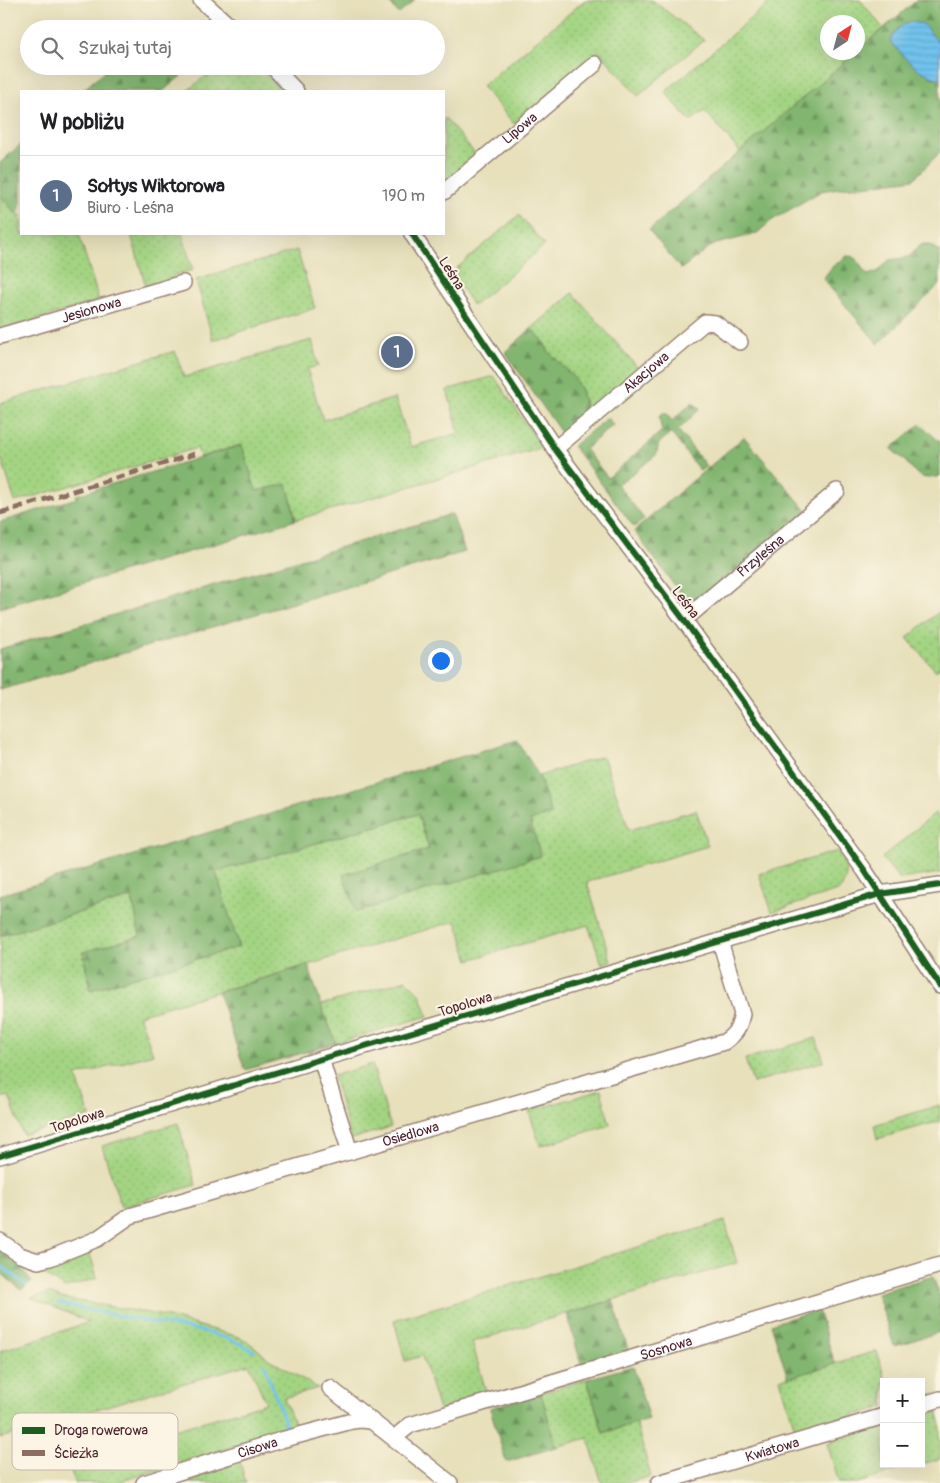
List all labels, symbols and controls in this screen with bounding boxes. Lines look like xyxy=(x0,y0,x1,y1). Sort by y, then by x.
north arrow xyxy=(820,15,865,60)
search box xyxy=(20,20,445,75)
icon: search xyxy=(38,34,66,62)
text: Szukaj tutaj xyxy=(78,36,172,60)
text: W pobliżu xyxy=(40,109,124,136)
street label: Lipowa xyxy=(499,109,541,148)
text: Sołtys Wiktorowa xyxy=(87,174,225,198)
text: 1 xyxy=(53,186,59,206)
text: 190 m xyxy=(382,186,425,206)
text: Biuro · Leśna xyxy=(87,198,174,218)
street label: Leśna xyxy=(435,254,468,293)
street label: Jesionowa xyxy=(60,293,123,327)
pin: 1 xyxy=(381,333,413,371)
street label: Akacjowa xyxy=(620,348,673,397)
street label: Przyleśna xyxy=(734,531,788,581)
street label: Leśna xyxy=(668,583,703,622)
your location xyxy=(428,648,454,674)
street label: Topolowa xyxy=(436,988,494,1021)
street label: Topolowa xyxy=(48,1104,106,1137)
street label: Osiedlowa xyxy=(380,1118,441,1151)
street label: Sosnowa xyxy=(638,1332,694,1364)
map controls xyxy=(880,1378,925,1468)
button: + xyxy=(880,1378,925,1423)
legend xyxy=(12,1413,178,1470)
text: Droga rowerowa xyxy=(54,1422,148,1439)
button: − xyxy=(880,1423,925,1468)
street label: Cisowa xyxy=(236,1434,280,1462)
street label: Kwiatowa xyxy=(743,1434,801,1466)
text: Ścieżka xyxy=(54,1444,98,1462)

